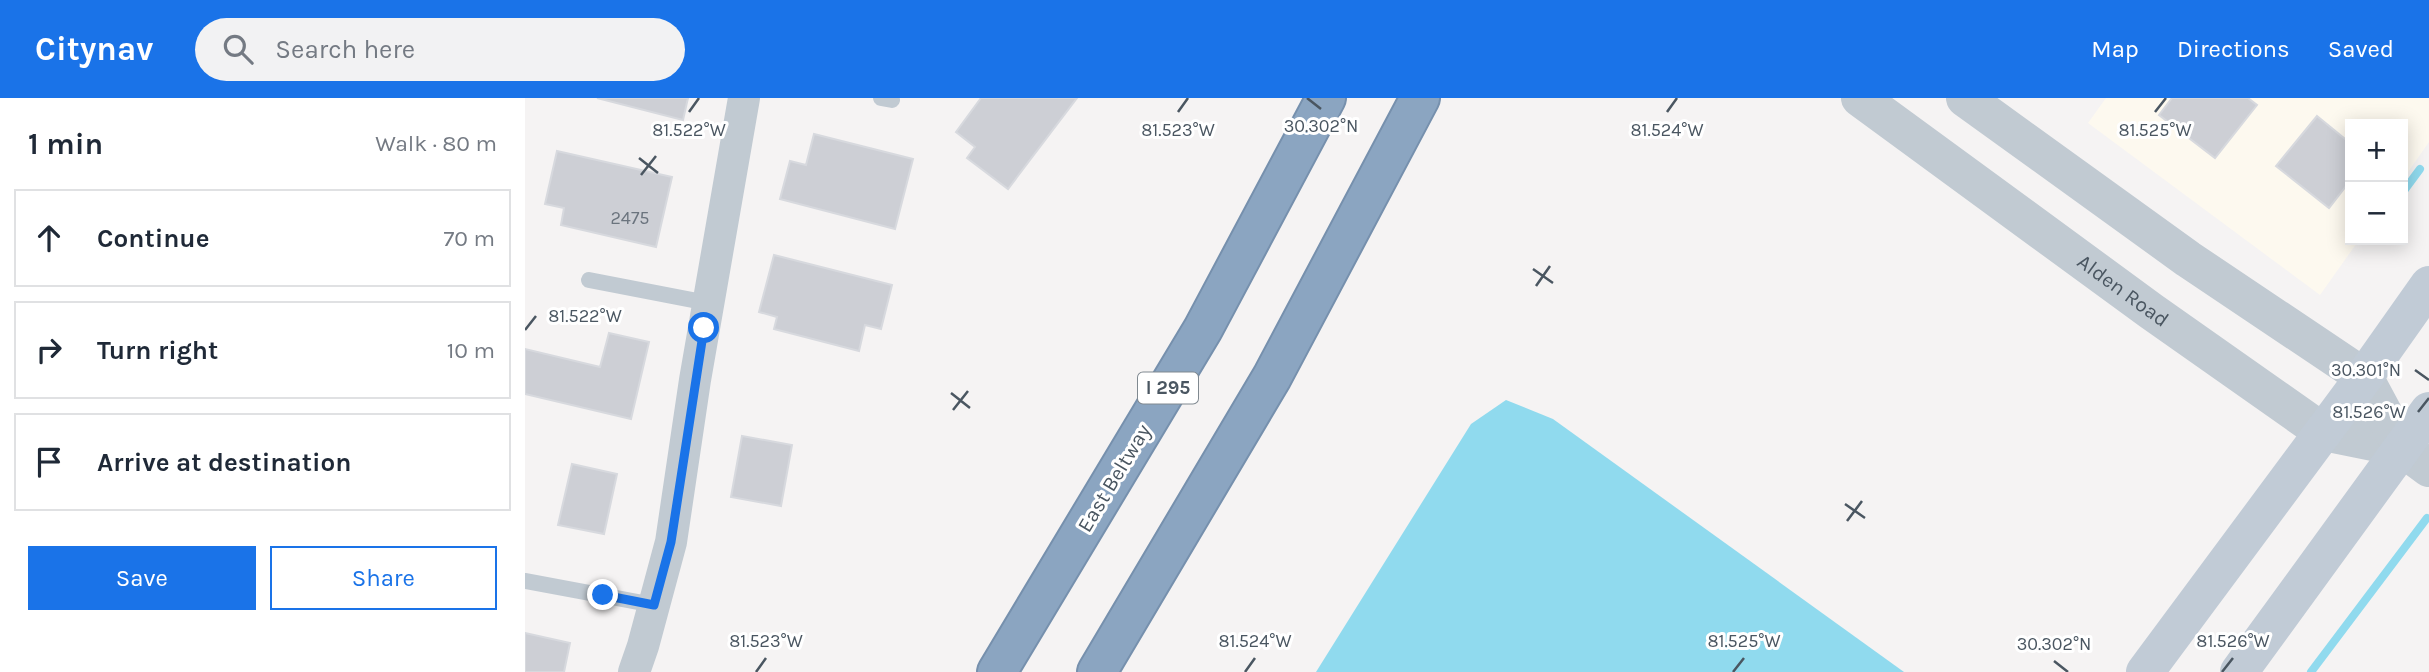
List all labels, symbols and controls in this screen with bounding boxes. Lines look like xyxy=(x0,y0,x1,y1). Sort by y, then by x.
search box xyxy=(195,18,685,81)
text: Citynav xyxy=(35,30,153,68)
icon: search xyxy=(219,30,257,68)
text: Search here xyxy=(275,34,415,65)
text: Map xyxy=(2091,35,2139,63)
text: Directions xyxy=(2177,35,2290,63)
text: Saved xyxy=(2328,35,2394,63)
text: 30.302°N xyxy=(1284,115,1358,137)
text: 81.522°W xyxy=(652,119,726,141)
text: 81.523°W xyxy=(1141,119,1215,141)
text: 81.524°W xyxy=(1630,119,1704,141)
text: 81.525°W xyxy=(2118,119,2192,141)
map controls xyxy=(2345,119,2408,245)
button: + xyxy=(2345,119,2408,182)
text: 1 min xyxy=(28,126,103,162)
text: Walk · 80 m xyxy=(375,130,497,157)
button: − xyxy=(2345,182,2408,245)
house number: 2475 xyxy=(610,207,650,229)
icon: ahead xyxy=(30,219,68,257)
text: Continue xyxy=(97,223,209,254)
text: 70 m xyxy=(444,225,495,252)
street label: Alden Road xyxy=(2073,249,2173,332)
text: 81.522°W xyxy=(548,305,622,327)
route start xyxy=(688,312,719,343)
icon: right xyxy=(30,331,68,369)
text: Turn right xyxy=(97,335,218,366)
text: 10 m xyxy=(447,337,495,364)
text: 30.301°N xyxy=(2331,359,2401,381)
road number: I 295 xyxy=(1138,372,1198,404)
text: 81.526°W xyxy=(2332,401,2406,423)
street label: East Beltway xyxy=(1072,420,1156,536)
icon: arrive xyxy=(30,443,68,481)
text: Arrive at destination xyxy=(97,447,351,478)
button: Save xyxy=(28,546,256,610)
button: Share xyxy=(270,546,497,610)
route end xyxy=(587,579,618,610)
text: 81.523°W xyxy=(729,630,803,652)
text: 81.524°W xyxy=(1218,630,1292,652)
text: 81.525°W xyxy=(1707,630,1781,652)
text: 81.526°W xyxy=(2196,630,2270,652)
text: 30.302°N xyxy=(2017,633,2091,655)

